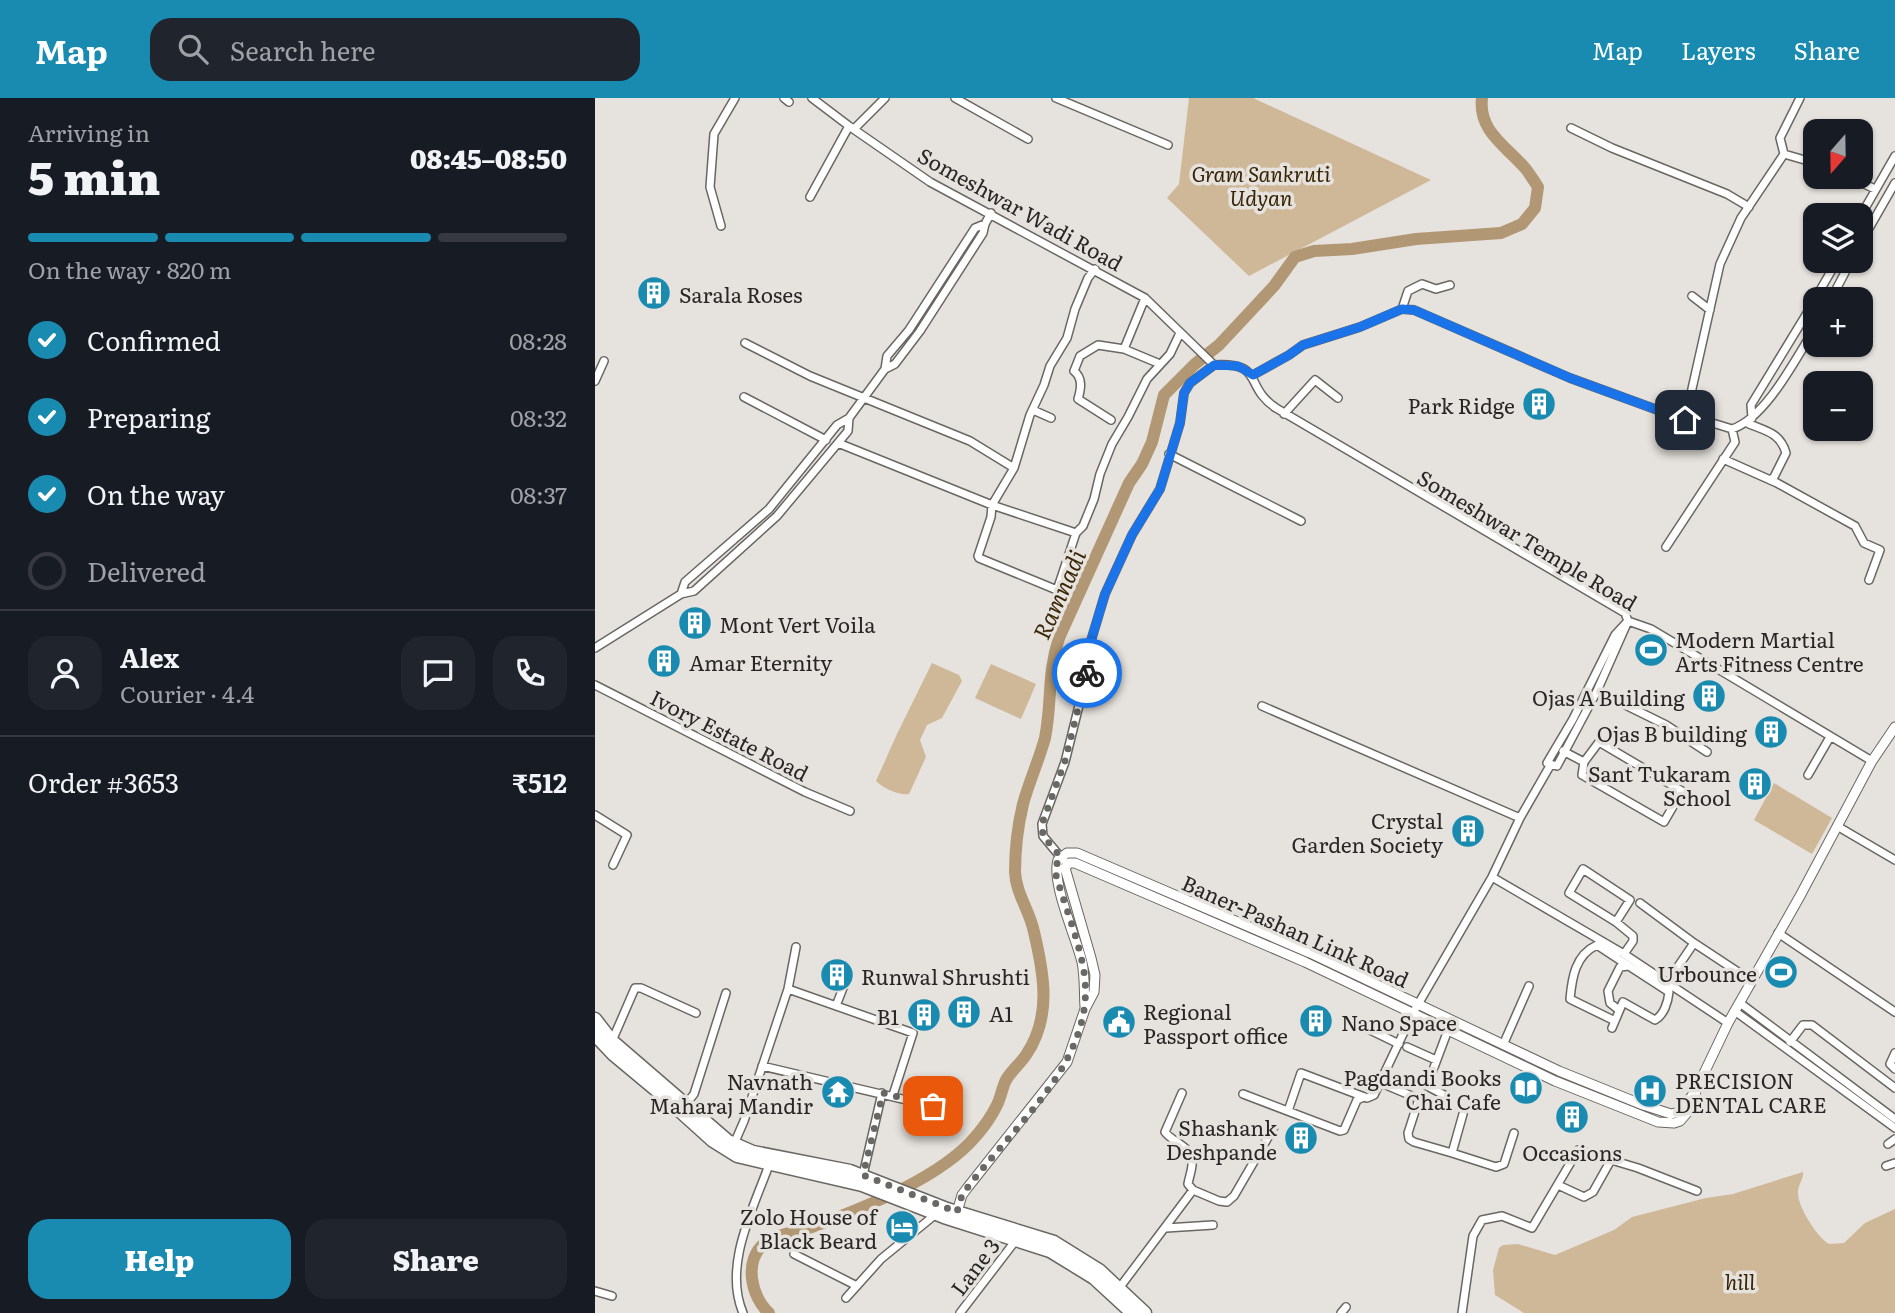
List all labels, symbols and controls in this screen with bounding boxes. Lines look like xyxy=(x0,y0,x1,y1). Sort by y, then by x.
search box xyxy=(150,18,640,81)
text: Map xyxy=(35,25,108,74)
icon: search xyxy=(174,30,212,68)
text: Search here xyxy=(230,30,376,69)
text: Map xyxy=(1592,32,1643,67)
text: Layers xyxy=(1681,32,1755,67)
text: Share xyxy=(1793,32,1860,67)
text: Arriving in xyxy=(28,115,150,149)
north arrow xyxy=(1803,119,1873,189)
map controls xyxy=(1803,119,1873,441)
text: 08:45–08:50 xyxy=(410,138,567,177)
street label: Someshwar Wadi Road xyxy=(913,139,1129,277)
text: 5 min xyxy=(28,141,160,209)
park label: Gram Sankruti Udyan xyxy=(1192,157,1331,212)
button: layers xyxy=(1803,203,1873,273)
text: On the way · 820 m xyxy=(28,252,231,286)
building icon: Sarala Roses xyxy=(635,274,673,312)
place label: Sarala Roses xyxy=(679,278,802,309)
button: + xyxy=(1803,287,1873,357)
text: Confirmed xyxy=(87,320,221,359)
icon: check xyxy=(28,321,66,359)
text: 08:28 xyxy=(509,323,567,357)
button: − xyxy=(1803,371,1873,441)
building icon: Park Ridge xyxy=(1520,385,1558,423)
place label: Park Ridge xyxy=(1407,389,1515,420)
pin xyxy=(1655,390,1715,450)
text: Preparing xyxy=(87,397,210,436)
icon: check xyxy=(28,398,66,436)
text: 08:32 xyxy=(510,400,567,434)
icon: home xyxy=(1666,401,1704,439)
street label: Someshwar Temple Road xyxy=(1412,461,1644,617)
text: On the way xyxy=(87,474,225,513)
icon: check xyxy=(28,475,66,513)
text: 08:37 xyxy=(510,477,567,511)
water label: Ramnadi xyxy=(1023,543,1093,644)
text: Delivered xyxy=(87,551,206,590)
building icon: Mont Vert Voila xyxy=(676,604,714,642)
place label: Mont Vert Voila xyxy=(719,608,876,639)
place label: Modern Martial Arts Fitness Centre xyxy=(1675,623,1864,678)
sports icon: Modern Martial Arts Fitness Centre xyxy=(1632,631,1670,669)
button: person xyxy=(28,636,102,710)
button: chat xyxy=(401,636,475,710)
button: phone xyxy=(493,636,567,710)
text: Alex xyxy=(120,637,179,676)
courier xyxy=(1052,638,1122,708)
building icon: Amar Eternity xyxy=(645,642,683,680)
place label: Amar Eternity xyxy=(689,646,833,677)
icon: bike xyxy=(1068,654,1106,692)
text: Courier · 4.4 xyxy=(120,676,254,710)
building icon: Ojas A Building xyxy=(1690,677,1728,715)
street label: Ivory Estate Road xyxy=(645,681,815,787)
place label: Ojas A Building xyxy=(1532,681,1685,712)
building icon: Ojas B building xyxy=(1752,713,1790,751)
place label: Ojas B building xyxy=(1597,717,1747,748)
place label: Sant Tukaram School xyxy=(1588,757,1731,812)
text: Order #3653 xyxy=(28,762,179,801)
text: ₹512 xyxy=(512,762,567,801)
building icon: Sant Tukaram School xyxy=(1736,765,1774,803)
place label: Crystal Garden Society xyxy=(1292,804,1444,859)
building icon: Crystal Garden Society xyxy=(1449,812,1487,850)
street label: Baner-Pashan Link Road xyxy=(1178,866,1415,994)
sports icon: Urbounce xyxy=(1762,953,1800,991)
building icon: Runwal Shrushti xyxy=(818,956,856,994)
place label: Urbounce xyxy=(1658,957,1757,988)
place label: Runwal Shrushti xyxy=(861,960,1030,991)
building icon: A1 xyxy=(945,993,983,1031)
place label: Regional Passport office xyxy=(1143,995,1288,1050)
building icon: B1 xyxy=(905,996,943,1034)
place label: A1 xyxy=(989,997,1013,1028)
place label: B1 xyxy=(877,1000,899,1031)
building icon: Nano Space xyxy=(1297,1002,1335,1040)
public building icon: Regional Passport office xyxy=(1100,1003,1138,1041)
place label: Nano Space xyxy=(1341,1006,1457,1037)
place label: Pagdandi Books Chai Cafe xyxy=(1344,1061,1501,1116)
place label: PRECISION DENTAL CARE xyxy=(1675,1064,1827,1119)
place label: Navnath Maharaj Mandir xyxy=(649,1065,813,1120)
library icon: Pagdandi Books Chai Cafe xyxy=(1507,1069,1545,1107)
hospital icon: PRECISION DENTAL CARE xyxy=(1631,1072,1669,1110)
temple icon: Navnath Maharaj Mandir xyxy=(819,1073,857,1111)
pin xyxy=(903,1076,963,1136)
icon: bag xyxy=(914,1087,952,1125)
building icon: Occasions xyxy=(1553,1098,1591,1136)
place label: Shashank Deshpande xyxy=(1166,1111,1277,1166)
building icon: Shashank Deshpande xyxy=(1282,1119,1320,1157)
place label: Occasions xyxy=(1522,1136,1622,1167)
place label: Zolo House of Black Beard xyxy=(740,1200,879,1255)
hotel icon: Zolo House of Black Beard xyxy=(883,1208,921,1246)
button: Help xyxy=(28,1219,291,1299)
button: Share xyxy=(305,1219,567,1299)
street label: Lane 3 xyxy=(942,1231,1006,1301)
park label: hill xyxy=(1725,1265,1755,1296)

